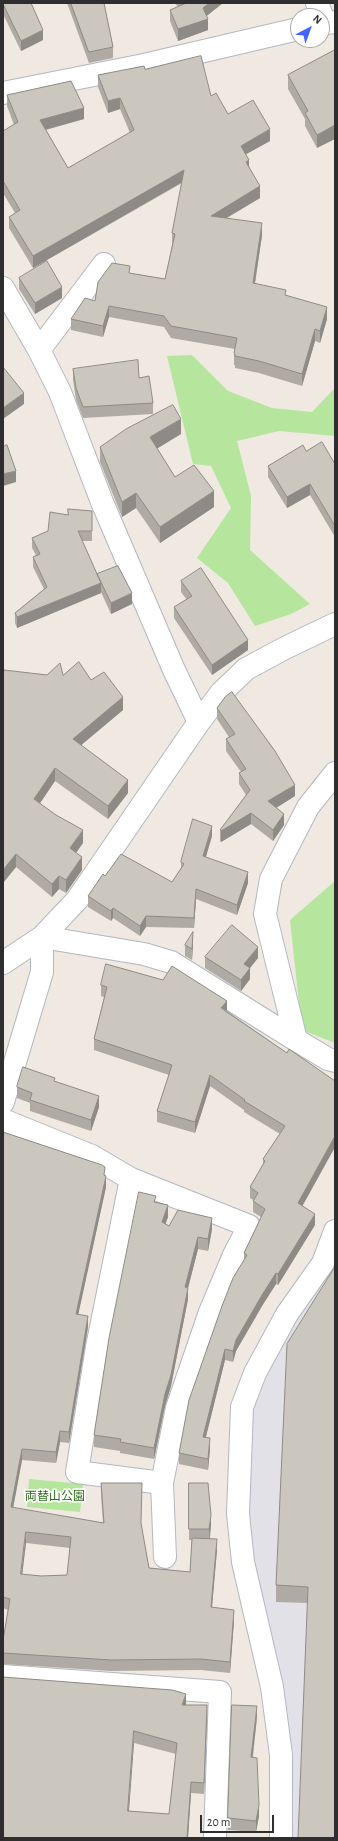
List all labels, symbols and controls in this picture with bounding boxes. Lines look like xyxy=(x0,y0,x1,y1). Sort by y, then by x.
north arrow xyxy=(290,8,330,48)
text: N xyxy=(311,13,324,26)
park label: 両替山公園 xyxy=(25,1489,85,1503)
scale bar xyxy=(202,1807,276,1833)
text: 20 m xyxy=(207,1816,230,1828)

